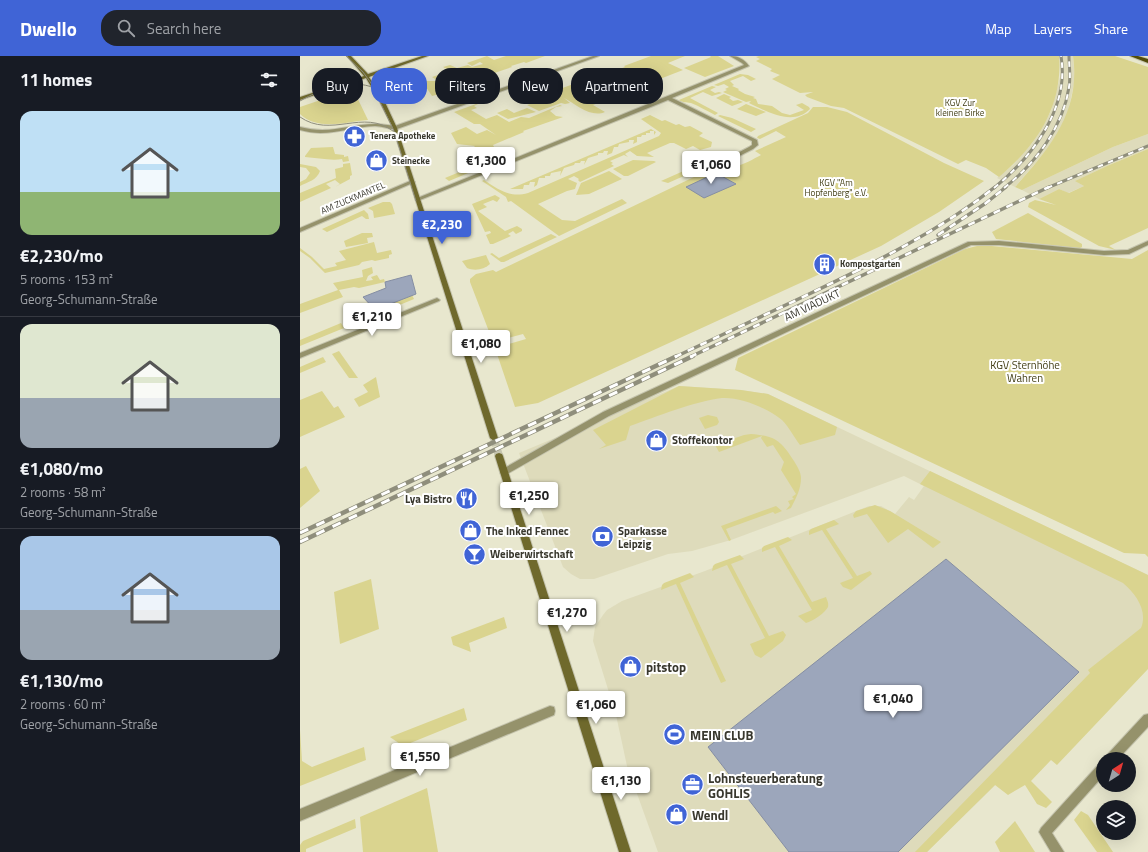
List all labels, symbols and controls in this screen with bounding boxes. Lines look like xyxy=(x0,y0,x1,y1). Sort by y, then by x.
search box xyxy=(101,10,381,46)
text: Dwello xyxy=(20,14,77,43)
icon: search xyxy=(115,17,137,39)
text: Search here xyxy=(147,17,221,40)
text: Map xyxy=(985,18,1011,39)
text: Layers xyxy=(1033,18,1072,39)
text: Share xyxy=(1094,18,1128,39)
text: 11 homes xyxy=(20,67,92,93)
chip: Buy xyxy=(312,68,363,104)
chip: Rent xyxy=(371,68,427,104)
chip: Filters xyxy=(435,68,500,104)
chip: New xyxy=(508,68,563,104)
chip: Apartment xyxy=(571,68,663,104)
icon: filters xyxy=(258,69,280,91)
park label: KGV Zur kleinen Birke xyxy=(936,96,985,119)
pharmacy icon: Tenera Apotheke xyxy=(341,123,367,149)
place label: Tenera Apotheke xyxy=(370,129,436,142)
icon: home xyxy=(114,137,186,209)
pin: €1,300 xyxy=(453,147,519,181)
shop icon: Steinecke xyxy=(363,148,389,174)
text: €1,300 xyxy=(466,150,506,170)
pin: €1,060 xyxy=(678,151,744,185)
place label: Steinecke xyxy=(392,154,430,167)
text: €1,060 xyxy=(691,154,731,174)
park label: KGV "Am Hopfenberg" e.V. xyxy=(805,176,867,199)
street label: AM ZUCKMANTEL xyxy=(319,178,388,217)
pin: €2,230 xyxy=(409,211,475,245)
text: €2,230 xyxy=(422,214,462,234)
text: €2,230/mo xyxy=(20,243,103,269)
building icon: Kompostgarten xyxy=(811,251,837,277)
place label: Kompostgarten xyxy=(840,257,900,270)
text: 5 rooms · 153 m² xyxy=(20,269,113,289)
street label: AM VIADUKT xyxy=(781,285,843,325)
text: Georg-Schumann-Straße xyxy=(20,289,158,309)
pin: €1,210 xyxy=(339,303,405,337)
text: €1,210 xyxy=(352,306,392,326)
pin: €1,080 xyxy=(448,330,514,364)
text: €1,080 xyxy=(461,333,501,353)
icon: home xyxy=(114,350,186,422)
park label: KGV Sternhöhe Wahren xyxy=(990,357,1060,386)
shop icon: Stoffekontor xyxy=(643,427,669,453)
place label: Stoffekontor xyxy=(672,432,733,448)
text: €1,080/mo xyxy=(20,456,103,482)
text: 2 rooms · 58 m² xyxy=(20,482,106,502)
pin: €1,250 xyxy=(496,482,562,516)
text: €1,250 xyxy=(509,485,549,505)
restaurant icon: Lya Bistro xyxy=(454,486,480,512)
place label: Lya Bistro xyxy=(405,491,452,507)
text: Georg-Schumann-Straße xyxy=(20,502,158,522)
shop icon: The Inked Fennec xyxy=(457,518,483,544)
place label: The Inked Fennec xyxy=(486,523,569,539)
place label: Sparkasse Leipzig xyxy=(618,523,667,552)
bank icon: Sparkasse Leipzig xyxy=(589,524,615,550)
bar icon: Weiberwirtschaft xyxy=(462,541,488,567)
place label: Weiberwirtschaft xyxy=(490,546,573,562)
icon: home xyxy=(114,562,186,634)
pin: €1,270 xyxy=(534,599,600,633)
text: €1,270 xyxy=(547,602,587,622)
shop icon: pitstop xyxy=(617,654,643,680)
place label: pitstop xyxy=(646,657,686,677)
text: €1,130/mo xyxy=(20,668,103,694)
pin: €1,040 xyxy=(860,685,926,719)
text: €1,040 xyxy=(873,688,913,708)
pin: €1,060 xyxy=(563,691,629,725)
text: 2 rooms · 60 m² xyxy=(20,694,106,714)
text: €1,060 xyxy=(576,694,616,714)
text: Georg-Schumann-Straße xyxy=(20,714,158,734)
sports icon: MEIN CLUB xyxy=(662,722,688,748)
place label: MEIN CLUB xyxy=(690,725,754,745)
pin: €1,550 xyxy=(387,743,453,777)
text: €1,550 xyxy=(400,746,440,766)
north arrow xyxy=(1096,752,1136,792)
map controls xyxy=(1096,752,1136,840)
pin: €1,130 xyxy=(588,767,654,801)
place label: Lohnsteuerberatung GOHLIS xyxy=(708,768,823,803)
text: €1,130 xyxy=(601,770,641,790)
office icon: Lohnsteuerberatung GOHLIS xyxy=(680,772,706,798)
button: layers xyxy=(1096,800,1136,840)
shop icon: Wendl xyxy=(663,802,689,828)
place label: Wendl xyxy=(692,805,728,825)

